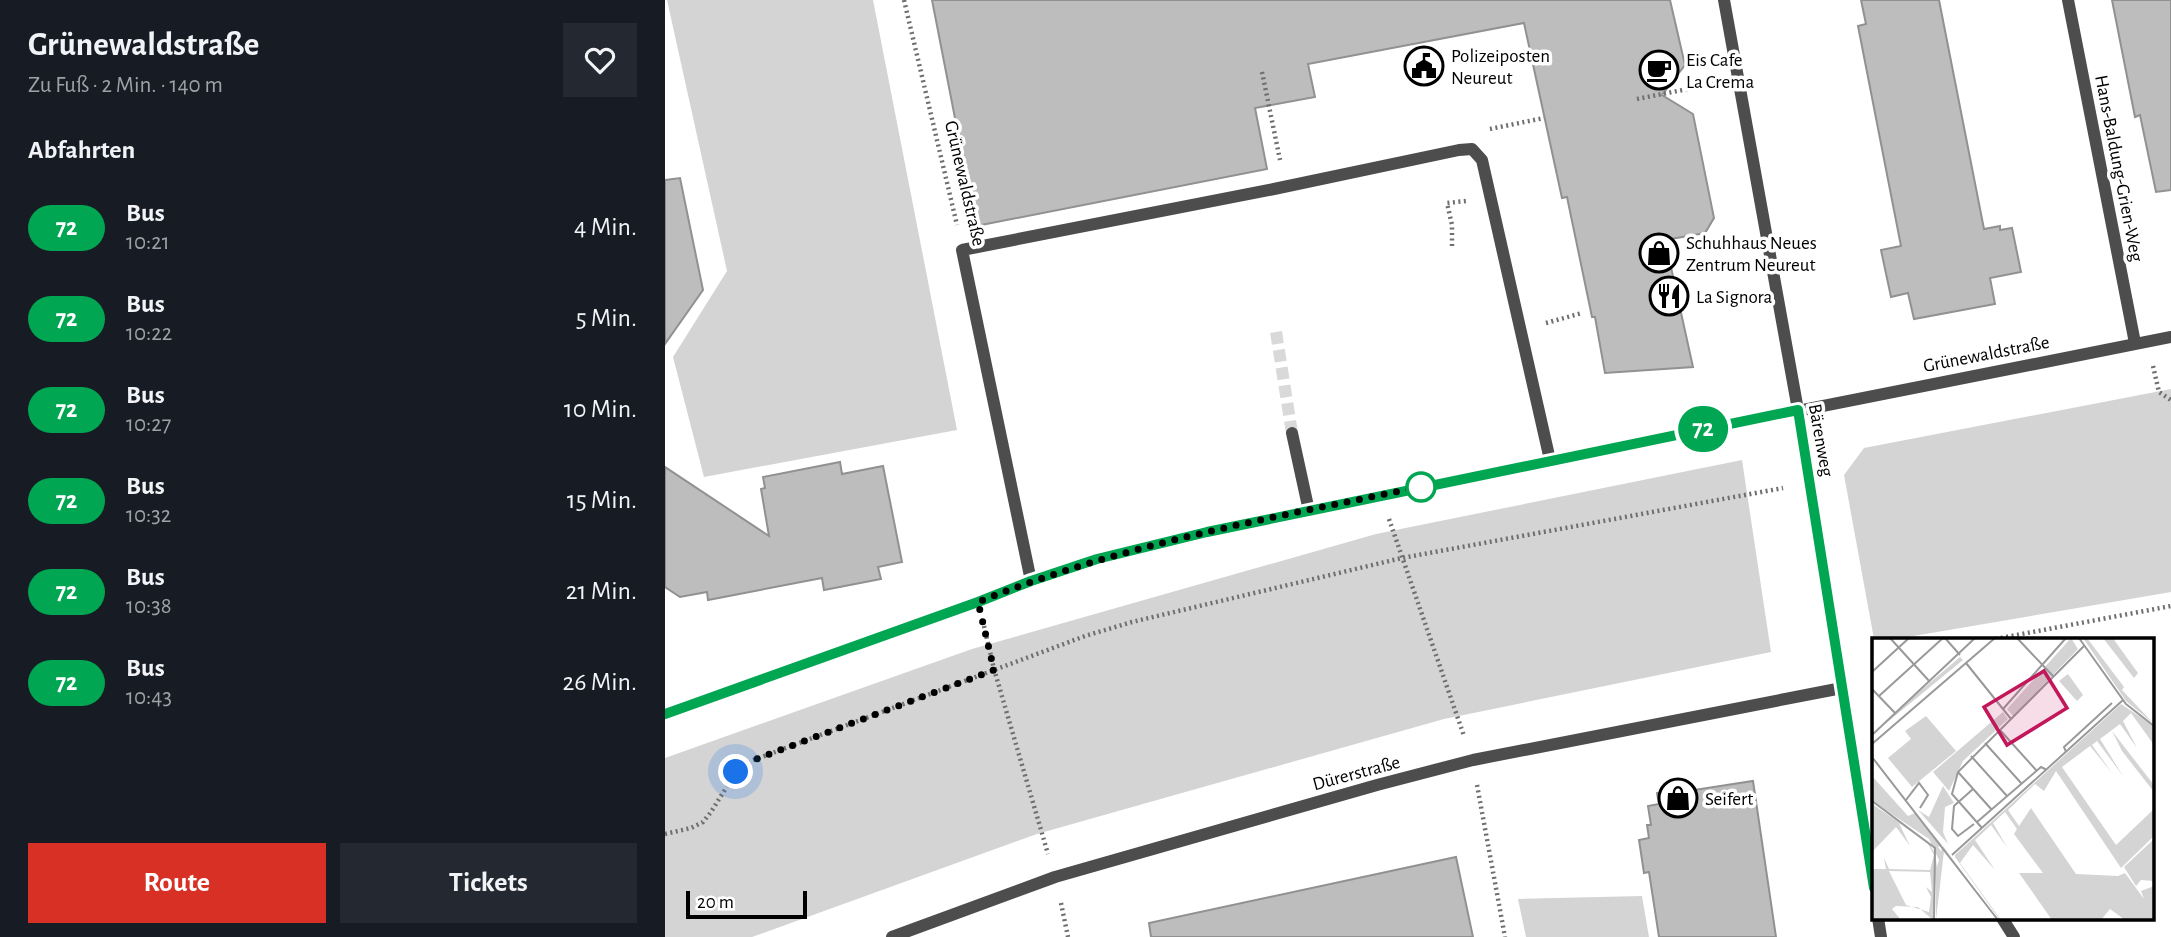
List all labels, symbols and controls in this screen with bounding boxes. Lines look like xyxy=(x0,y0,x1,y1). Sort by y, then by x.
button: heart xyxy=(563,23,637,97)
text: Grünewaldstraße xyxy=(28,29,259,62)
public building icon: Polizeiposten Neureut xyxy=(1403,45,1445,87)
place label: Polizeiposten Neureut xyxy=(1451,47,1550,88)
cafe icon: Eis Cafe La Crema xyxy=(1638,49,1680,91)
place label: Eis Cafe La Crema xyxy=(1686,51,1754,92)
street label: Hans-Baldung-Grien-Weg xyxy=(2091,73,2146,264)
text: Zu Fuß · 2 Min. · 140 m xyxy=(28,74,223,97)
street label: Grünewaldstraße xyxy=(941,119,988,248)
text: Abfahrten xyxy=(28,137,135,163)
text: Bus xyxy=(126,200,165,226)
text: 4 Min. xyxy=(574,214,637,240)
text: 72 xyxy=(56,216,77,240)
text: 10:21 xyxy=(126,231,170,254)
shop icon: Schuhhaus Neues Zentrum Neureut xyxy=(1638,232,1680,274)
place label: Schuhhaus Neues Zentrum Neureut xyxy=(1686,234,1817,275)
restaurant icon: La Signora xyxy=(1648,275,1690,317)
place label: La Signora xyxy=(1696,288,1773,307)
text: Bus xyxy=(126,291,165,317)
text: 5 Min. xyxy=(576,305,637,331)
text: 72 xyxy=(56,307,77,331)
text: 10:22 xyxy=(126,322,172,345)
street label: Grünewaldstraße xyxy=(1922,333,2051,376)
text: Bus xyxy=(126,382,165,408)
text: 10 Min. xyxy=(564,396,637,422)
text: 72 xyxy=(56,398,77,422)
street label: Bärenweg xyxy=(1805,402,1836,479)
line badge: 72 xyxy=(1671,406,1735,452)
text: 10:27 xyxy=(126,413,171,436)
text: 72 xyxy=(1692,417,1714,441)
unlabelled marker xyxy=(1406,472,1436,502)
text: Bus xyxy=(126,473,165,499)
text: 15 Min. xyxy=(567,487,637,513)
text: 72 xyxy=(56,489,77,513)
text: 10:32 xyxy=(126,504,171,527)
text: Bus xyxy=(126,564,165,590)
text: 21 Min. xyxy=(566,578,637,604)
text: 72 xyxy=(56,580,77,604)
text: 10:38 xyxy=(126,595,172,618)
inset map xyxy=(1872,638,2154,920)
text: Bus xyxy=(126,655,165,681)
text: 26 Min. xyxy=(562,669,637,695)
text: 72 xyxy=(56,671,77,695)
text: 10:43 xyxy=(126,686,172,709)
street label: Dürerstraße xyxy=(1311,753,1402,794)
your location xyxy=(718,754,753,789)
shop icon: Seifert xyxy=(1657,777,1699,819)
place label: Seifert xyxy=(1705,790,1753,809)
button: Route xyxy=(28,843,326,923)
button: Tickets xyxy=(340,843,637,923)
scale bar xyxy=(686,888,807,920)
text: 20 m xyxy=(697,893,734,912)

